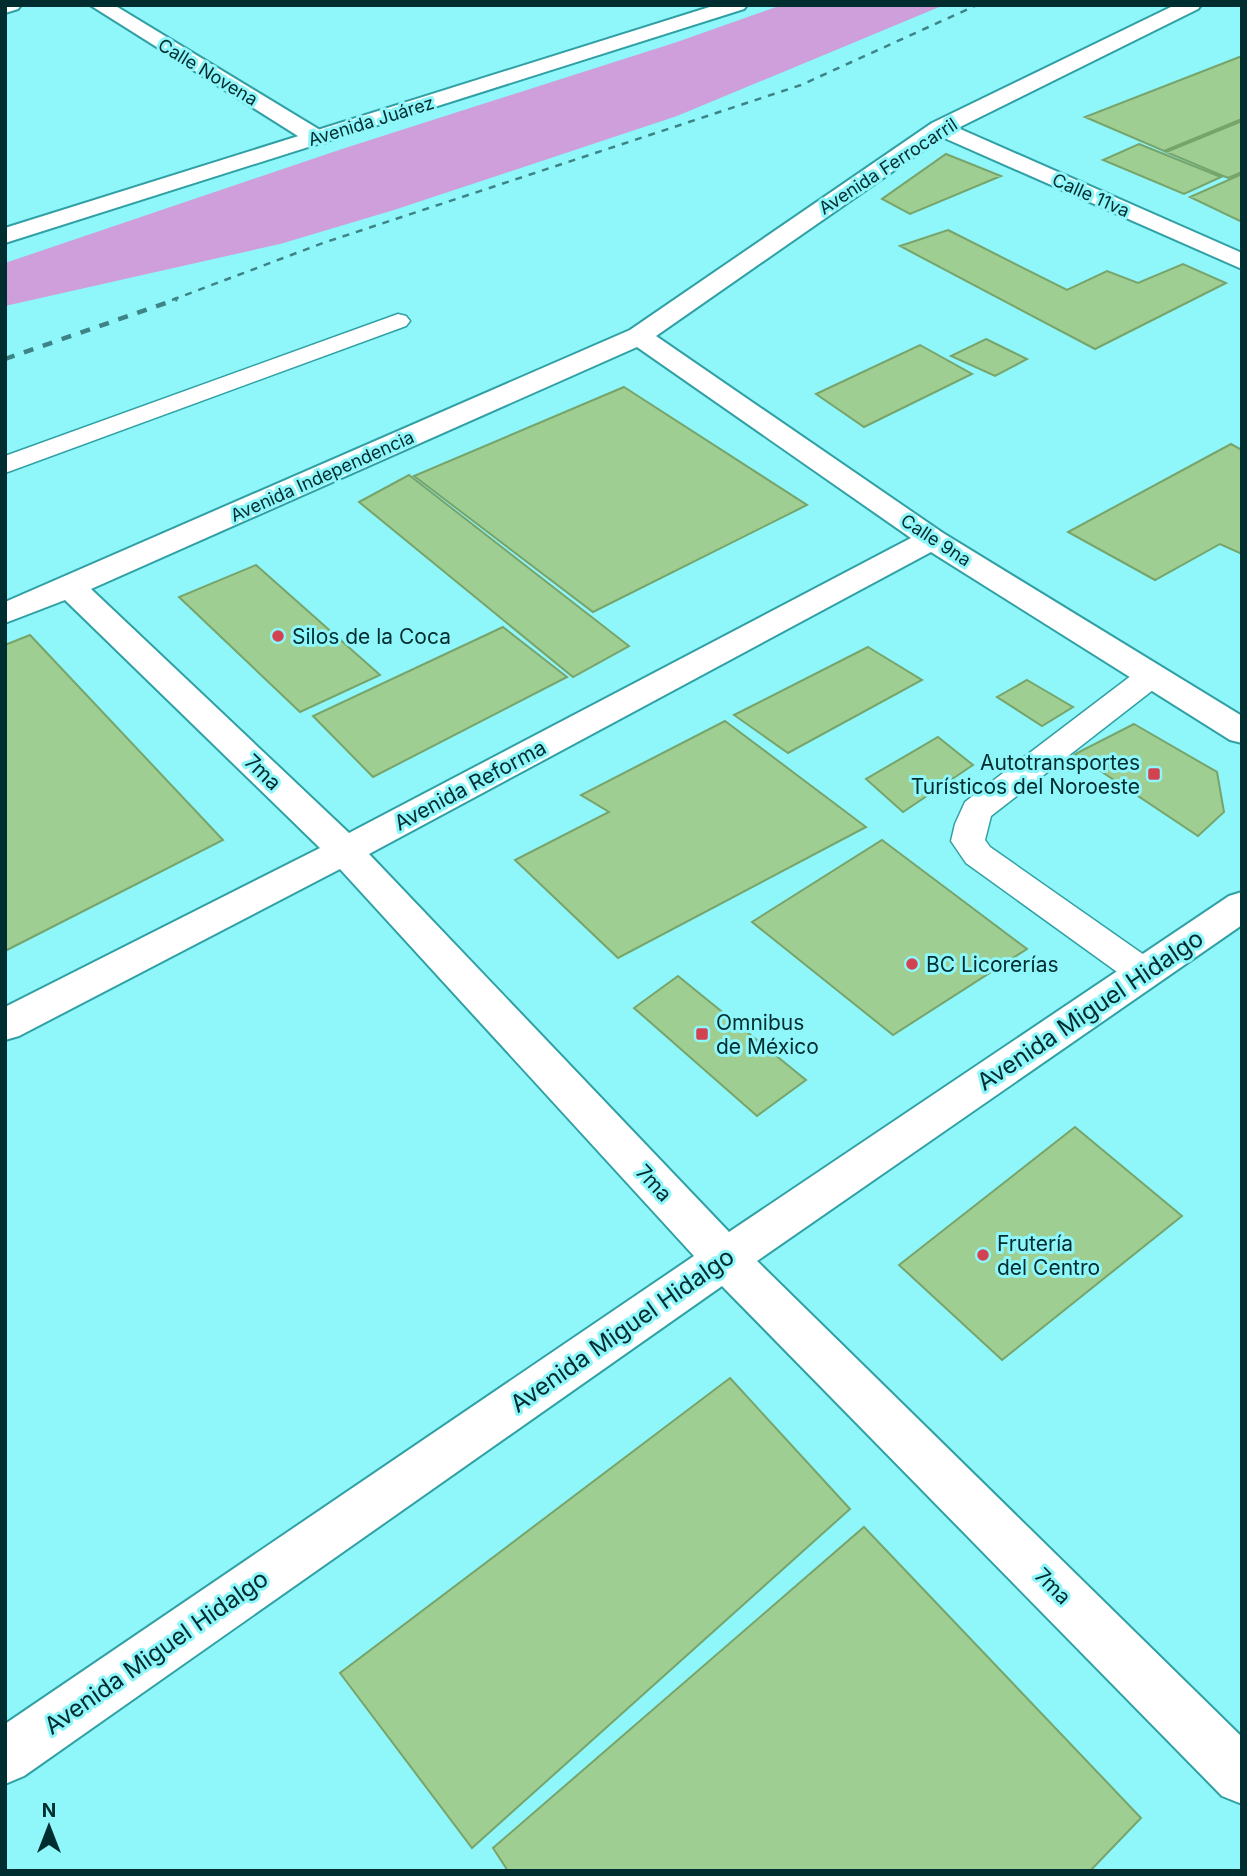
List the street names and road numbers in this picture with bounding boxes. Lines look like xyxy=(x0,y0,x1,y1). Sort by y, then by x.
street label: Calle Novena xyxy=(154,34,262,110)
street label: Avenida Juárez xyxy=(306,92,436,150)
street label: Avenida Ferrocarril xyxy=(815,113,961,219)
street label: Calle 11va xyxy=(1049,169,1133,221)
street label: Avenida Independencia xyxy=(227,426,417,526)
street label: Calle 9na xyxy=(897,510,975,570)
street label: Avenida Reforma xyxy=(390,734,550,836)
street label: 7ma xyxy=(240,749,286,795)
street label: Avenida Miguel Hidalgo xyxy=(971,923,1209,1097)
street label: 7ma xyxy=(631,1159,677,1207)
street label: Avenida Miguel Hidalgo xyxy=(505,1242,739,1418)
street label: 7ma xyxy=(1030,1563,1076,1609)
street label: Avenida Miguel Hidalgo xyxy=(39,1564,273,1740)

